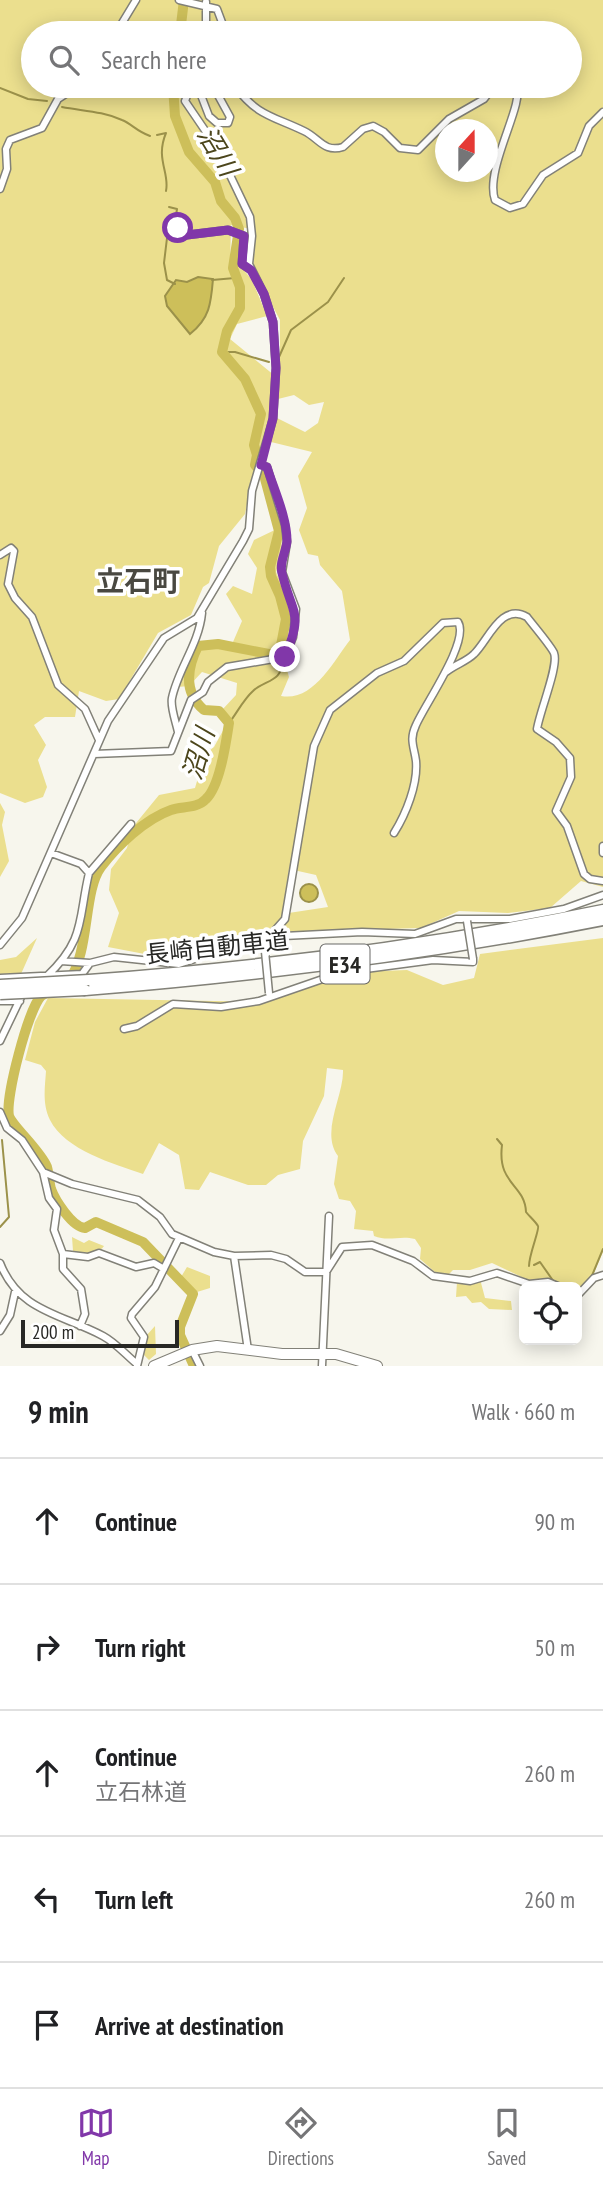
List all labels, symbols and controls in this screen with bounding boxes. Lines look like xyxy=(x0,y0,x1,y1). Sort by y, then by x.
search box xyxy=(21,21,582,98)
icon: search xyxy=(45,41,83,79)
text: Search here xyxy=(101,43,207,76)
north arrow xyxy=(435,119,498,182)
water label: 沼川 xyxy=(190,120,247,184)
route start xyxy=(162,212,193,243)
district label: 立石町 xyxy=(96,562,180,599)
route end xyxy=(269,641,300,672)
water label: 沼川 xyxy=(175,722,222,784)
street label: 長崎自動車道 xyxy=(144,924,290,970)
road number: E34 xyxy=(320,945,370,984)
map controls xyxy=(519,1282,582,1345)
button: locate xyxy=(519,1282,582,1345)
scale bar xyxy=(21,1317,178,1349)
text: 200 m xyxy=(32,1320,74,1344)
text: 9 min xyxy=(28,1392,89,1431)
text: Walk · 660 m xyxy=(472,1397,575,1426)
icon: ahead xyxy=(28,1502,66,1540)
text: Continue xyxy=(95,1505,177,1538)
text: 90 m xyxy=(534,1507,575,1536)
icon: right xyxy=(28,1628,66,1666)
text: Turn right xyxy=(95,1631,186,1664)
text: 50 m xyxy=(534,1633,575,1662)
text: Continue xyxy=(95,1740,177,1773)
icon: ahead xyxy=(28,1754,66,1792)
text: 260 m xyxy=(524,1759,575,1788)
text: 立石林道 xyxy=(95,1777,187,1806)
icon: left xyxy=(28,1880,66,1918)
text: Turn left xyxy=(95,1883,173,1916)
text: 260 m xyxy=(524,1885,575,1914)
icon: arrive xyxy=(28,2006,66,2044)
text: Arrive at destination xyxy=(95,2009,284,2042)
tab: Map xyxy=(77,2104,115,2170)
tab: Directions xyxy=(268,2104,334,2170)
tab: Saved xyxy=(487,2104,526,2170)

